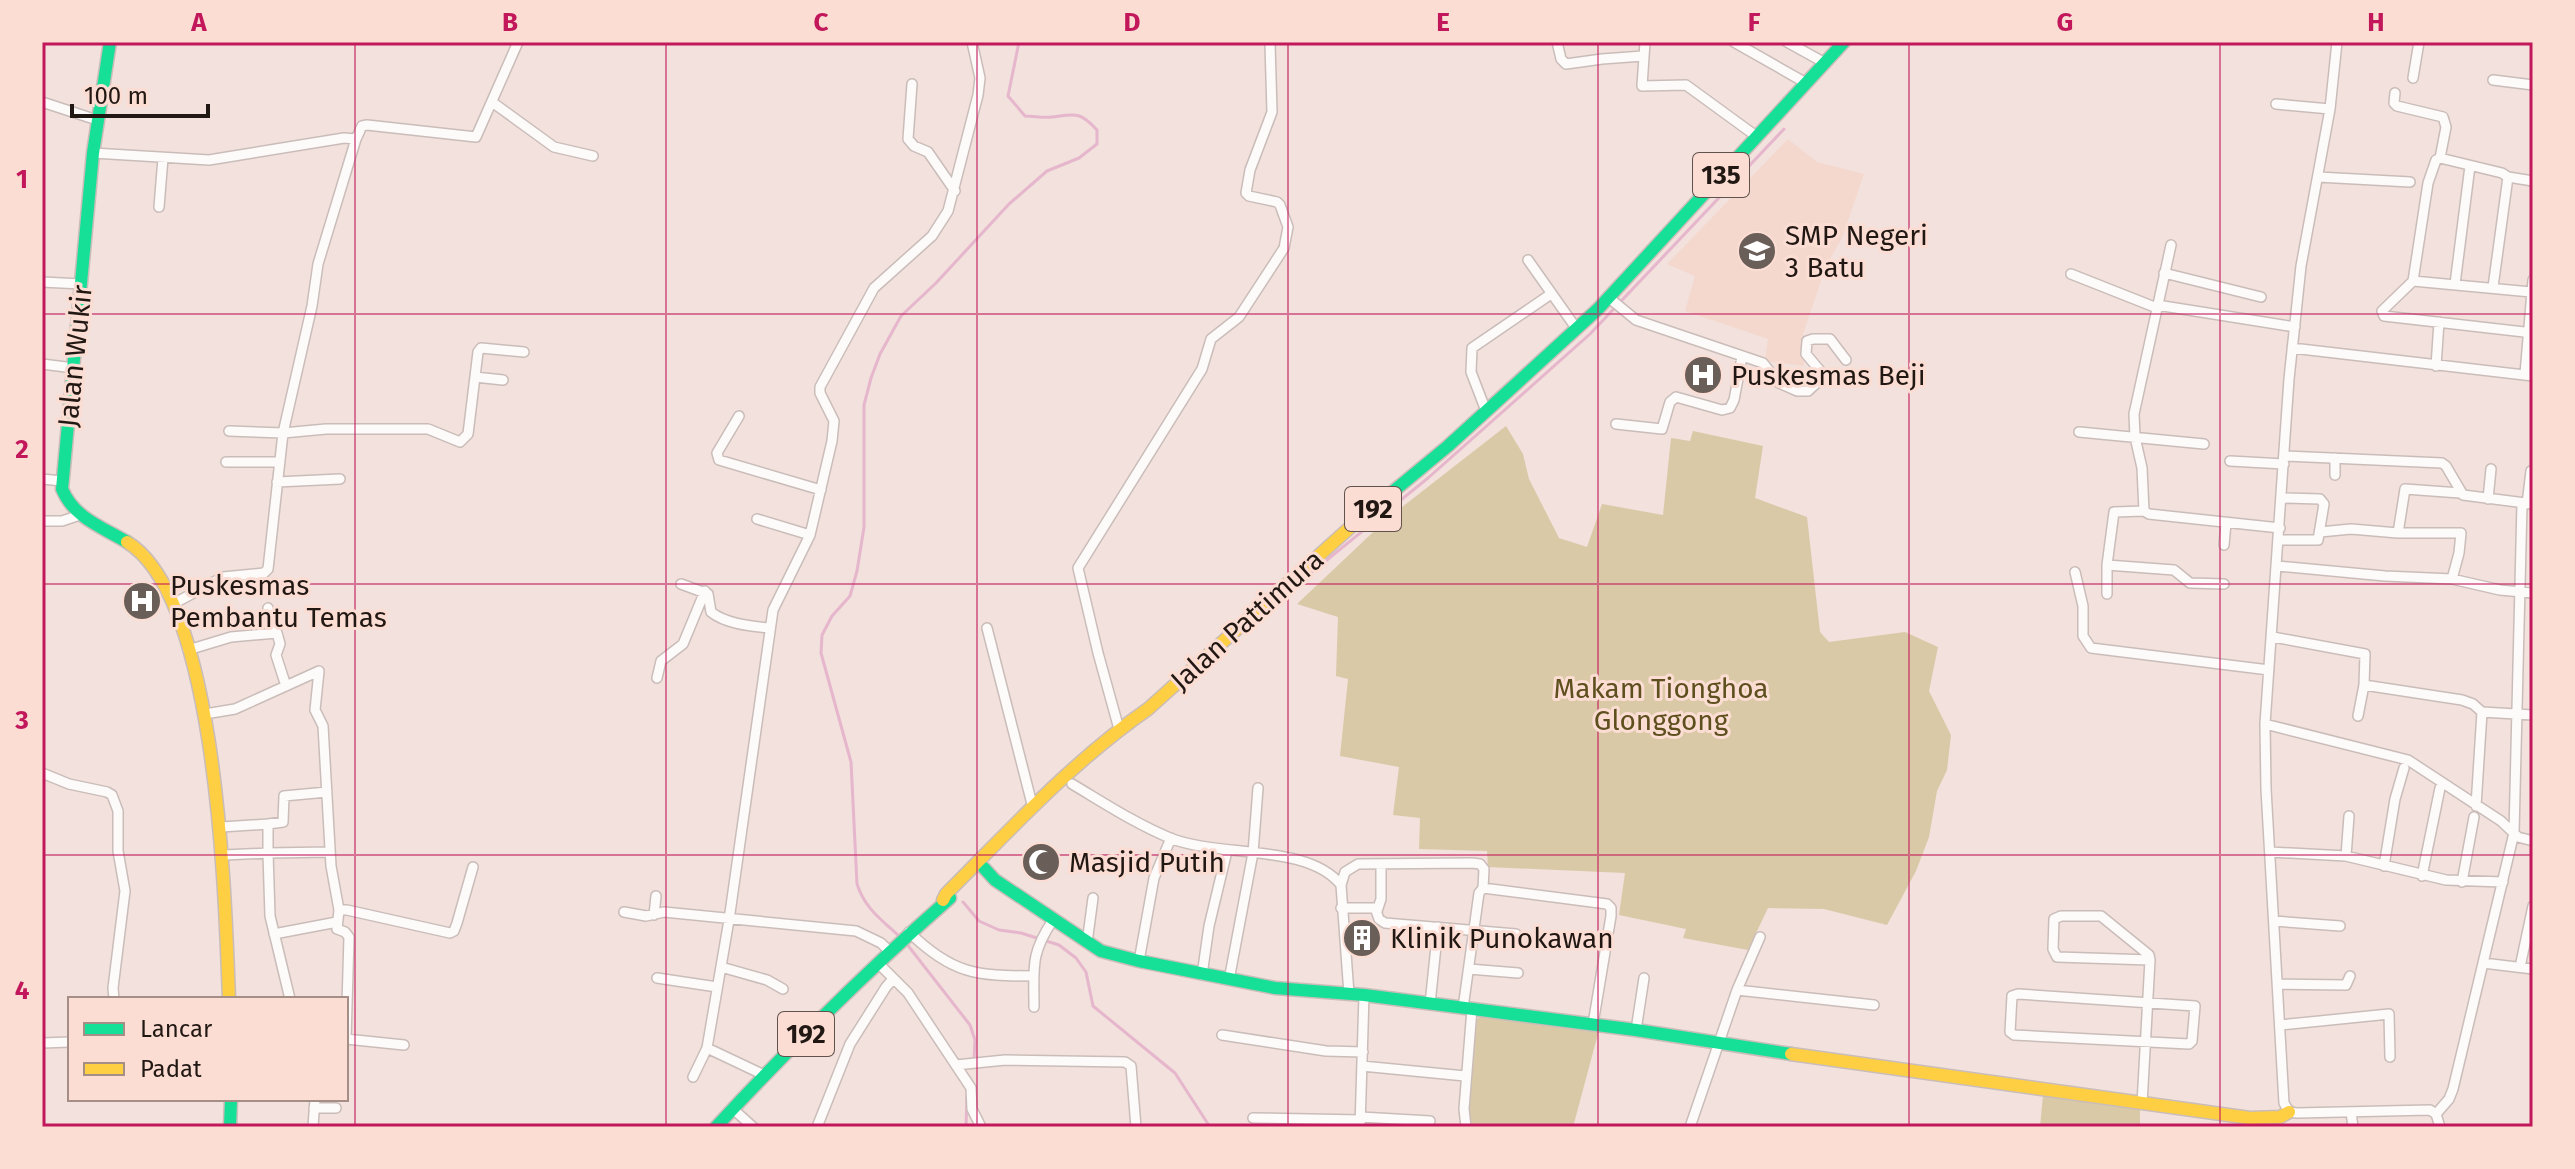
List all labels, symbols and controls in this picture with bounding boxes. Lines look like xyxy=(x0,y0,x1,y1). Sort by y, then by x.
text: A xyxy=(190,7,207,38)
text: B xyxy=(502,7,518,38)
text: C xyxy=(814,7,829,38)
text: D xyxy=(1124,7,1141,38)
text: E xyxy=(1436,7,1450,38)
text: F xyxy=(1748,7,1761,38)
text: G xyxy=(2057,7,2073,38)
text: H xyxy=(2367,7,2385,38)
scale bar xyxy=(72,68,208,118)
text: 100 m xyxy=(84,82,148,110)
road number: 135 xyxy=(1693,153,1749,197)
text: 1 xyxy=(16,164,28,195)
place label: SMP Negeri 3 Batu xyxy=(1785,219,1928,284)
school or university icon: SMP Negeri 3 Batu xyxy=(1736,230,1778,272)
street label: Jalan Wukir xyxy=(51,283,99,429)
hospital icon: Puskesmas Beji xyxy=(1682,354,1724,396)
place label: Puskesmas Beji xyxy=(1731,359,1926,392)
text: 2 xyxy=(15,434,29,465)
road number: 192 xyxy=(1345,487,1401,531)
street label: Jalan Pattimura xyxy=(1164,543,1330,697)
place label: Puskesmas Pembantu Temas xyxy=(170,569,387,634)
hospital icon: Puskesmas Pembantu Temas xyxy=(121,580,163,622)
park label: Makam Tionghoa Glonggong xyxy=(1554,672,1769,737)
text: 3 xyxy=(14,705,29,736)
mosque icon: Masjid Putih xyxy=(1020,841,1062,883)
place label: Masjid Putih xyxy=(1069,846,1225,879)
building icon: Klinik Punokawan xyxy=(1341,917,1383,959)
place label: Klinik Punokawan xyxy=(1390,922,1614,955)
text: 4 xyxy=(15,975,30,1006)
legend xyxy=(68,997,348,1101)
road number: 192 xyxy=(778,1012,834,1056)
text: Lancar xyxy=(140,1015,213,1043)
text: Padat xyxy=(140,1055,202,1083)

